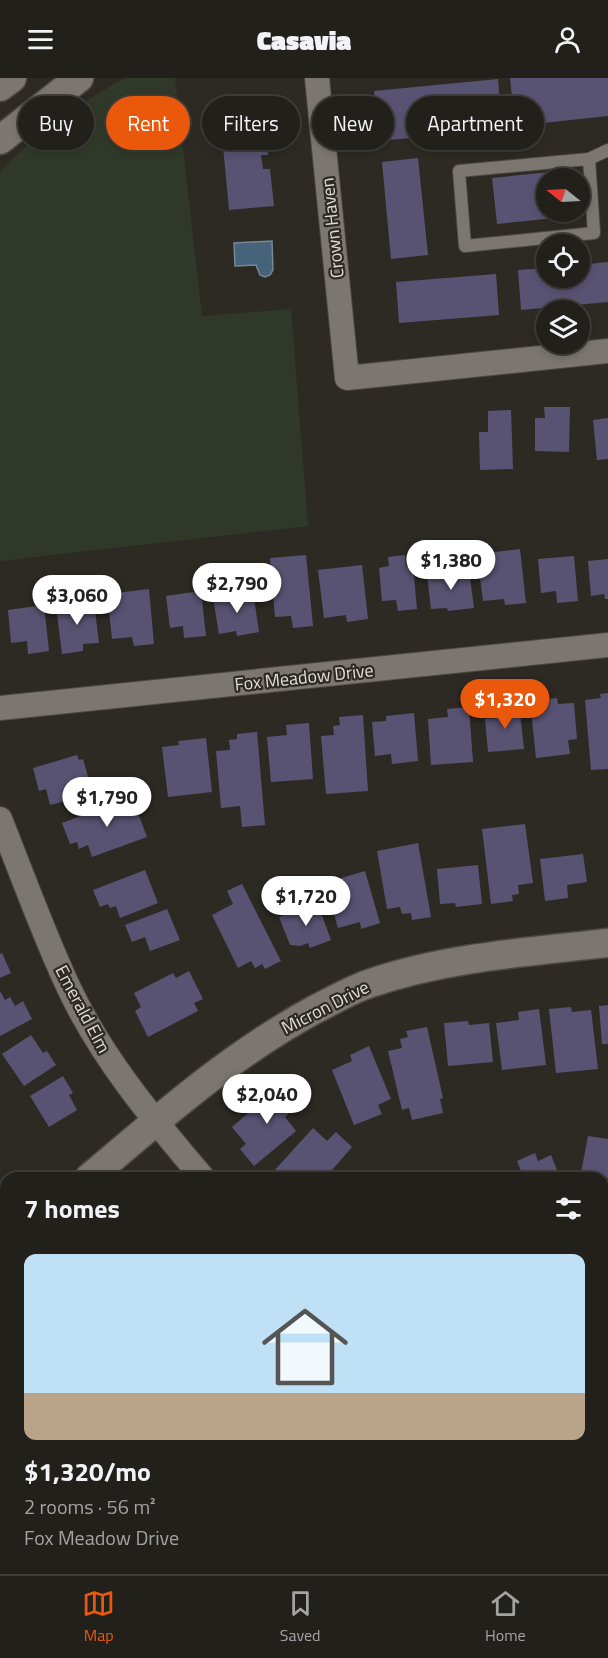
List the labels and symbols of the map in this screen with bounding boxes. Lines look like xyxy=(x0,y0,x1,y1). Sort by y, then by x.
north arrow xyxy=(536,168,590,222)
street label: Crown Haven xyxy=(313,176,351,280)
pin: $1,380 xyxy=(402,540,500,591)
pin: $2,790 xyxy=(188,563,286,614)
pin: $3,060 xyxy=(28,575,126,626)
street label: Fox Meadow Drive xyxy=(233,656,375,698)
pin: $1,320 xyxy=(456,679,554,730)
pin: $1,790 xyxy=(58,777,156,828)
pin: $1,720 xyxy=(257,876,355,927)
street label: Emerald Elm xyxy=(49,960,117,1058)
street label: Micron Drive xyxy=(276,973,374,1041)
pin: $2,040 xyxy=(218,1074,316,1125)

